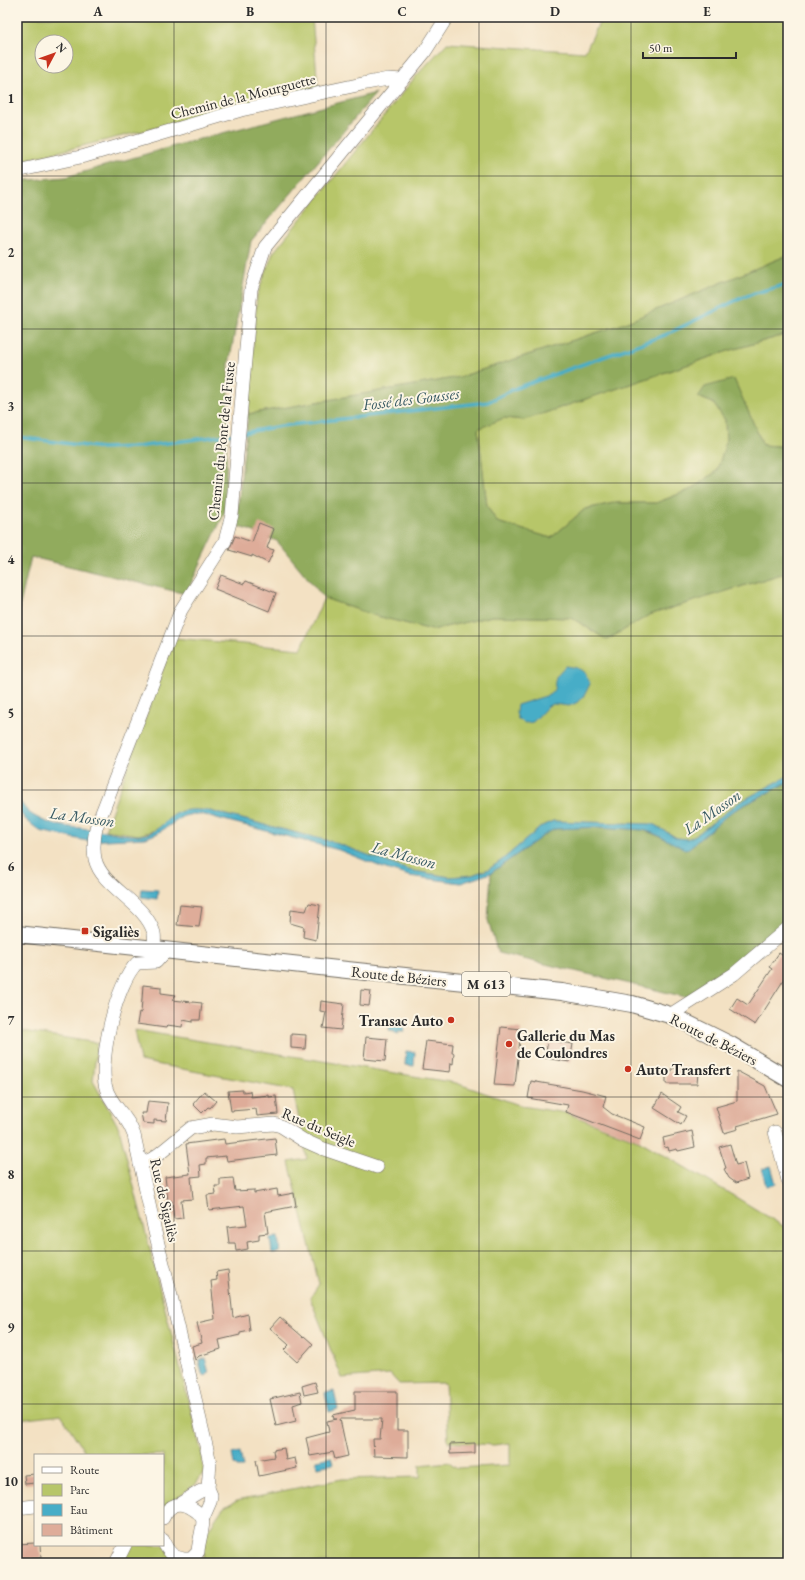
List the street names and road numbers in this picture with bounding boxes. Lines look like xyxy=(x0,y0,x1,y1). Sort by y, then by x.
street label: Chemin de la Mourguette xyxy=(169,69,318,123)
street label: Chemin du Pont de la Fuste xyxy=(203,361,239,521)
street label: Route de Béziers xyxy=(350,962,448,990)
road number: M 613 xyxy=(462,972,510,996)
street label: Route de Béziers xyxy=(667,1009,761,1069)
street label: Rue du Seigle xyxy=(279,1103,359,1151)
street label: Rue de Sigaliès xyxy=(146,1156,184,1244)

